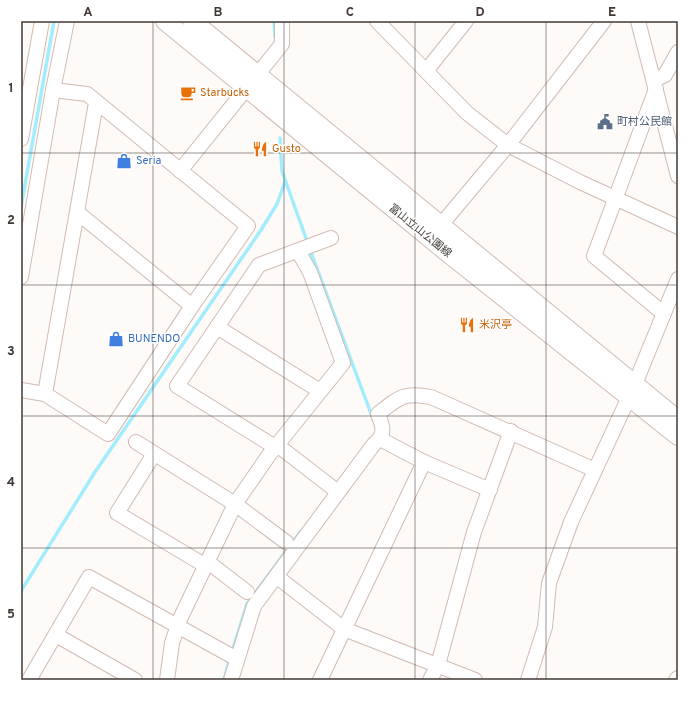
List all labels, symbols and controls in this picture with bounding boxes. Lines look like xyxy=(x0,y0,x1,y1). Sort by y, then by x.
text: A xyxy=(83,5,93,21)
text: B xyxy=(214,5,223,21)
text: C xyxy=(346,5,354,21)
text: D xyxy=(475,5,485,21)
text: E xyxy=(608,5,616,21)
text: 1 xyxy=(8,81,14,97)
cafe icon: Starbucks xyxy=(179,84,197,102)
place label: Starbucks xyxy=(200,86,249,100)
public building icon: 町村公民館 xyxy=(596,113,614,131)
place label: 町村公民館 xyxy=(617,115,672,129)
restaurant icon: Gusto xyxy=(251,140,269,158)
place label: Gusto xyxy=(272,142,301,156)
shop icon: Seria xyxy=(115,152,133,170)
place label: Seria xyxy=(136,154,161,168)
street label: 富山立山公園線 xyxy=(386,201,454,261)
text: 2 xyxy=(7,213,15,229)
restaurant icon: 米沢亭 xyxy=(458,316,476,334)
place label: 米沢亭 xyxy=(479,318,512,332)
shop icon: BUNENDO xyxy=(107,330,125,348)
place label: BUNENDO xyxy=(128,332,180,346)
text: 3 xyxy=(7,344,15,360)
text: 4 xyxy=(7,475,15,491)
text: 5 xyxy=(7,607,15,623)

